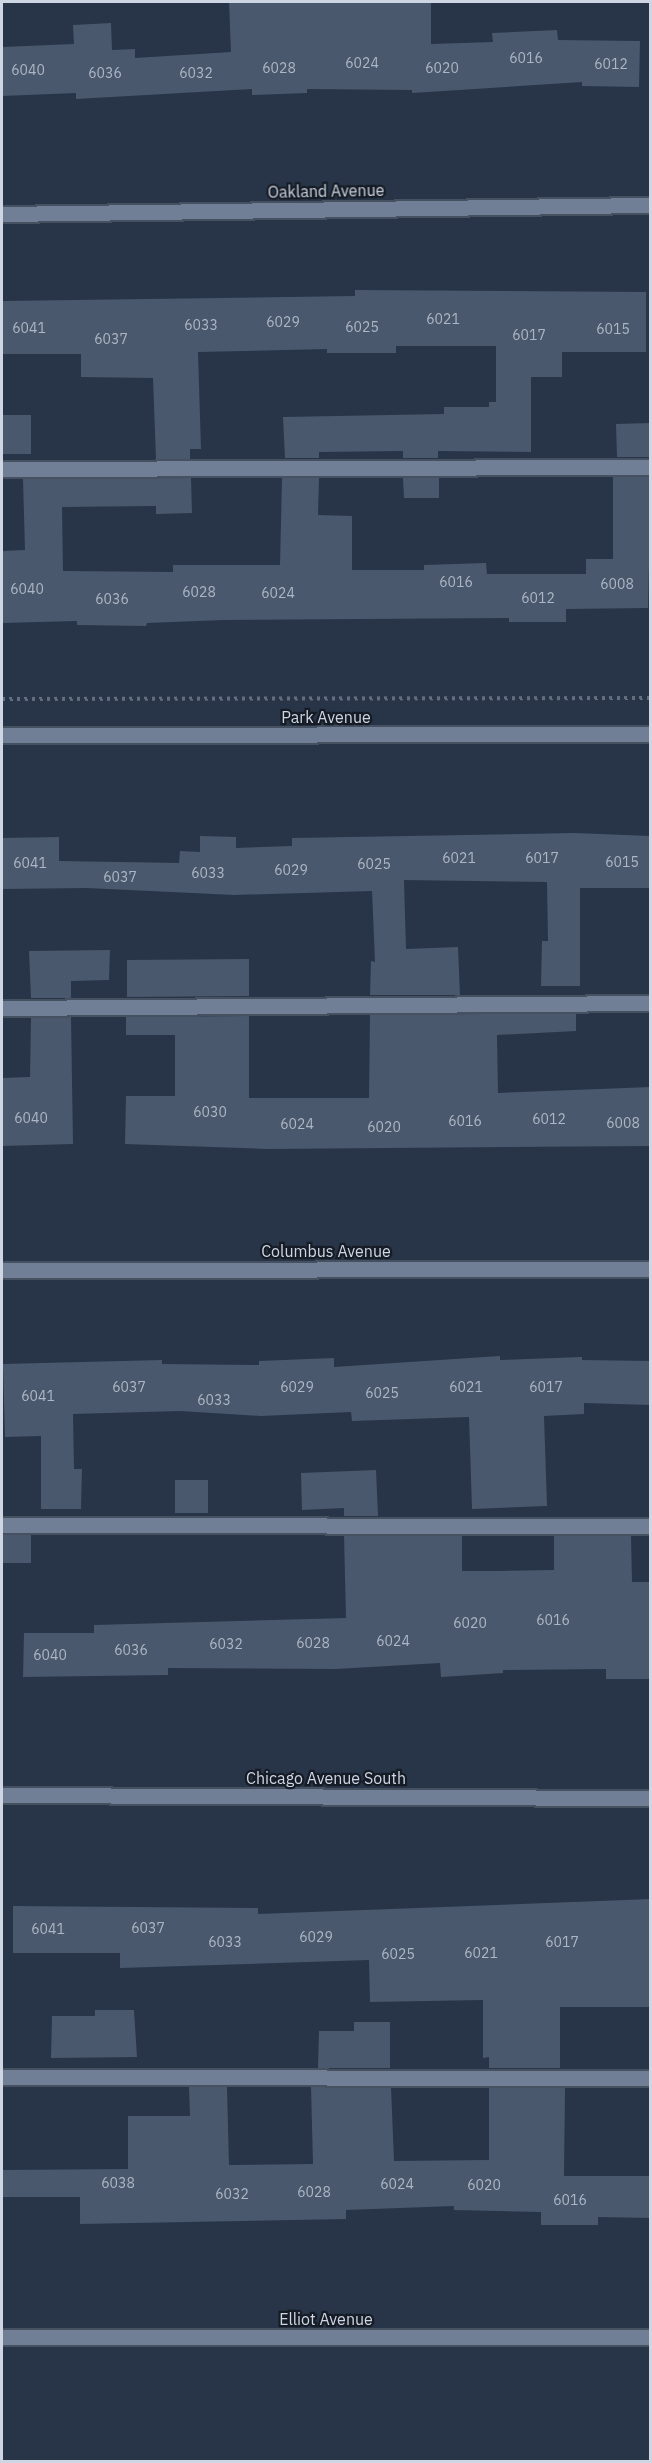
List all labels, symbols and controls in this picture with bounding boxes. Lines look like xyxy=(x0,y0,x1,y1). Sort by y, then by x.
house number: 6016 xyxy=(509,50,543,66)
house number: 6024 xyxy=(345,55,379,71)
house number: 6012 xyxy=(594,56,628,72)
house number: 6028 xyxy=(262,60,296,76)
house number: 6020 xyxy=(425,60,459,76)
house number: 6040 xyxy=(11,62,45,78)
house number: 6036 xyxy=(88,65,122,81)
house number: 6032 xyxy=(179,65,213,81)
street label: Oakland Avenue xyxy=(267,180,385,202)
house number: 6021 xyxy=(426,311,460,327)
house number: 6029 xyxy=(266,314,300,330)
house number: 6033 xyxy=(184,317,218,333)
house number: 6025 xyxy=(345,319,379,335)
house number: 6041 xyxy=(12,320,46,336)
house number: 6015 xyxy=(596,321,630,337)
house number: 6017 xyxy=(512,327,546,343)
house number: 6037 xyxy=(94,331,128,347)
house number: 6016 xyxy=(439,574,473,590)
house number: 6008 xyxy=(600,576,634,592)
house number: 6040 xyxy=(10,581,44,597)
house number: 6028 xyxy=(182,584,216,600)
house number: 6024 xyxy=(261,585,295,601)
house number: 6012 xyxy=(521,590,555,606)
house number: 6036 xyxy=(95,591,129,607)
street label: Park Avenue xyxy=(281,707,371,727)
house number: 6021 xyxy=(442,850,476,866)
house number: 6017 xyxy=(525,850,559,866)
house number: 6015 xyxy=(605,854,639,870)
house number: 6041 xyxy=(13,855,47,871)
house number: 6025 xyxy=(357,856,391,872)
house number: 6029 xyxy=(274,862,308,878)
house number: 6033 xyxy=(191,865,225,881)
house number: 6037 xyxy=(103,869,137,885)
house number: 6030 xyxy=(193,1104,227,1120)
house number: 6040 xyxy=(14,1110,48,1126)
house number: 6012 xyxy=(532,1111,566,1127)
house number: 6016 xyxy=(448,1113,482,1129)
house number: 6008 xyxy=(606,1115,640,1131)
house number: 6024 xyxy=(280,1116,314,1132)
house number: 6020 xyxy=(367,1119,401,1135)
street label: Columbus Avenue xyxy=(261,1241,391,1261)
house number: 6037 xyxy=(112,1379,146,1395)
house number: 6029 xyxy=(280,1379,314,1395)
house number: 6021 xyxy=(449,1379,483,1395)
house number: 6017 xyxy=(529,1379,563,1395)
house number: 6025 xyxy=(365,1385,399,1401)
house number: 6041 xyxy=(21,1388,55,1404)
house number: 6033 xyxy=(197,1392,231,1408)
house number: 6016 xyxy=(536,1612,570,1628)
house number: 6020 xyxy=(453,1615,487,1631)
house number: 6024 xyxy=(376,1633,410,1649)
house number: 6028 xyxy=(296,1635,330,1651)
house number: 6032 xyxy=(209,1636,243,1652)
house number: 6036 xyxy=(114,1642,148,1658)
house number: 6040 xyxy=(33,1647,67,1663)
street label: Chicago Avenue South xyxy=(246,1768,406,1788)
house number: 6037 xyxy=(131,1920,165,1936)
house number: 6041 xyxy=(31,1921,65,1937)
house number: 6029 xyxy=(299,1929,333,1945)
house number: 6033 xyxy=(208,1934,242,1950)
house number: 6017 xyxy=(545,1934,579,1950)
house number: 6021 xyxy=(464,1945,498,1961)
house number: 6025 xyxy=(381,1946,415,1962)
house number: 6038 xyxy=(101,2175,135,2191)
house number: 6024 xyxy=(380,2176,414,2192)
house number: 6020 xyxy=(467,2177,501,2193)
house number: 6028 xyxy=(297,2184,331,2200)
house number: 6032 xyxy=(215,2186,249,2202)
house number: 6016 xyxy=(553,2192,587,2208)
street label: Elliot Avenue xyxy=(279,2309,373,2329)

